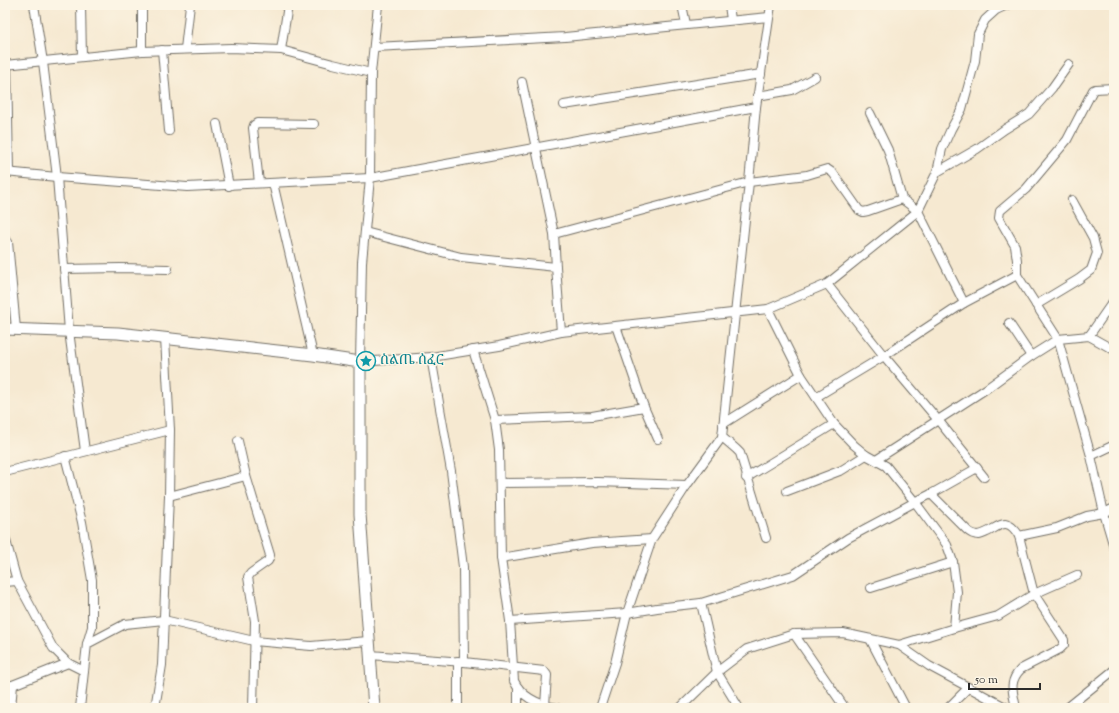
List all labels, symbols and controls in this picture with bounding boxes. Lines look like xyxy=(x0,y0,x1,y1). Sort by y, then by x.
place icon: ስልጤ ሰፈር xyxy=(355,350,377,372)
place label: ስልጤ ሰፈር xyxy=(380,351,444,371)
scale bar xyxy=(969,665,1040,691)
text: 50 m xyxy=(974,671,998,689)

